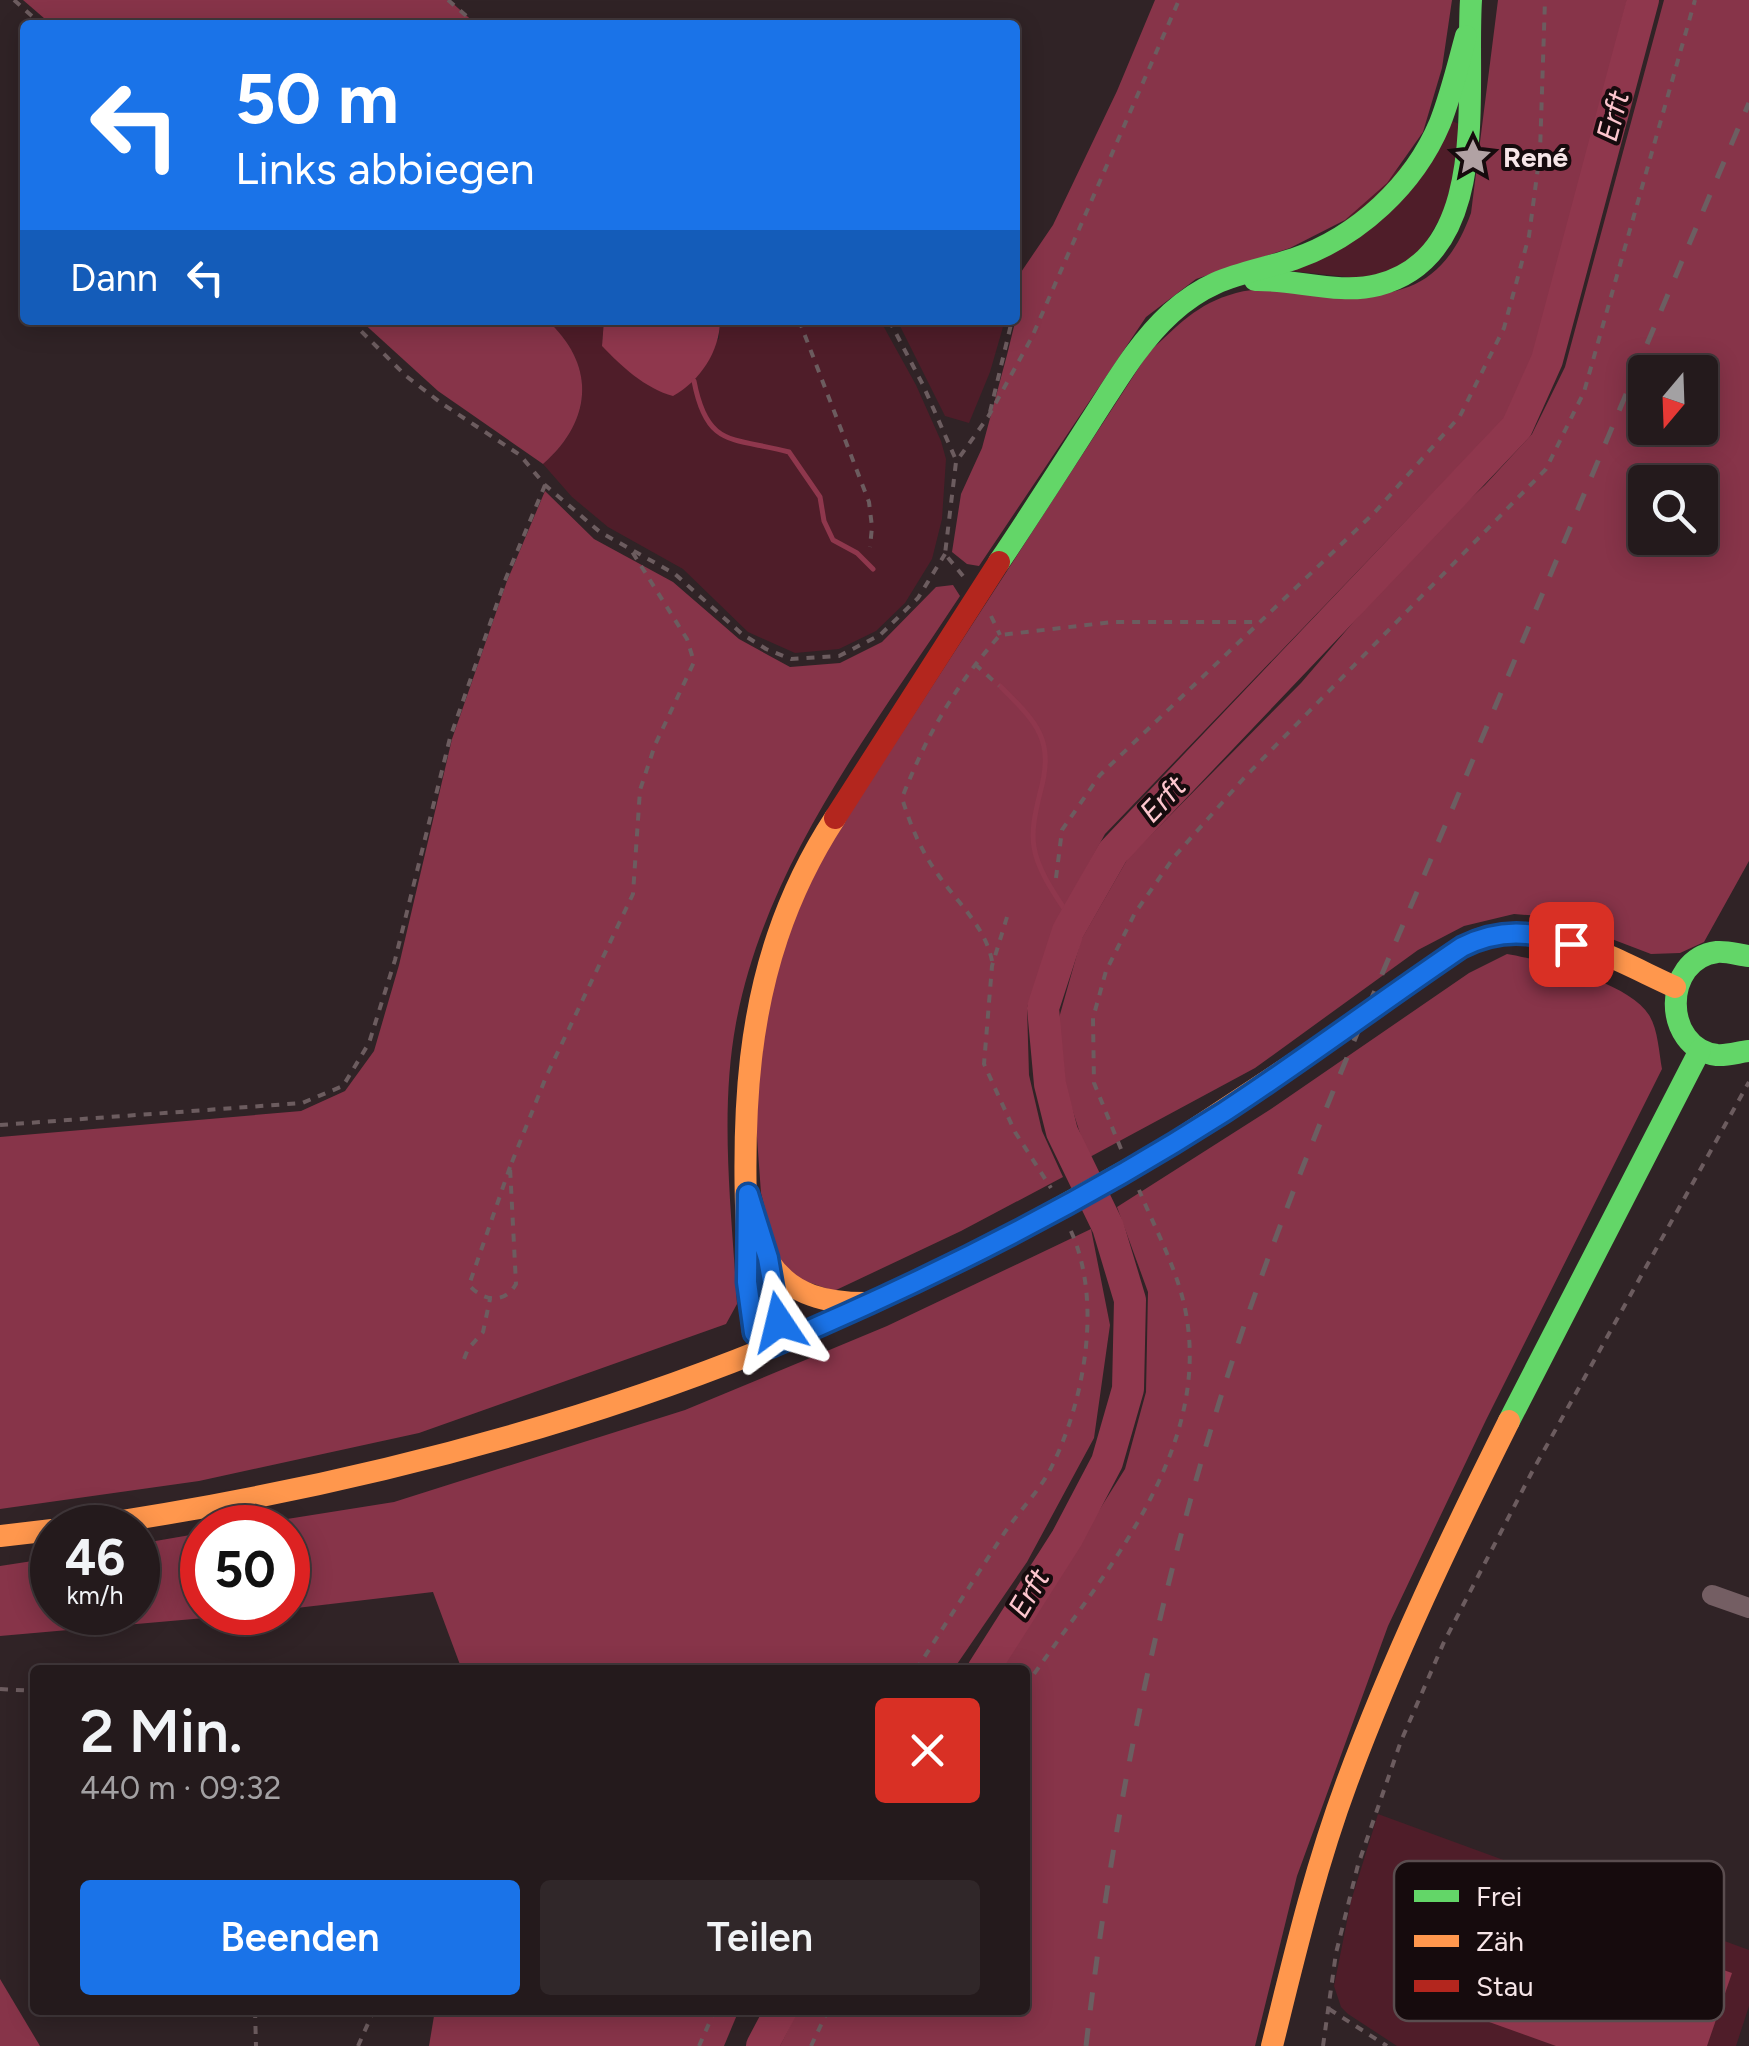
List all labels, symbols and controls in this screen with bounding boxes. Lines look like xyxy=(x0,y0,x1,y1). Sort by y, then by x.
text: 50 m xyxy=(235,56,399,141)
icon: left xyxy=(70,60,200,190)
water label: Erft xyxy=(1588,86,1637,145)
place icon: René xyxy=(1452,136,1494,178)
place label: René xyxy=(1503,140,1568,174)
text: Links abbiegen xyxy=(235,141,535,195)
icon: left xyxy=(178,250,233,305)
text: Dann xyxy=(70,255,158,301)
north arrow xyxy=(1628,355,1718,445)
map controls xyxy=(1628,355,1718,555)
button: search xyxy=(1628,465,1718,555)
water label: Erft xyxy=(1132,767,1194,830)
pin xyxy=(1529,902,1614,987)
icon: arrive xyxy=(1544,917,1599,972)
position arrow xyxy=(727,1270,831,1374)
speed limit sign: 50 xyxy=(180,1505,310,1635)
text: 46 xyxy=(65,1527,125,1588)
water label: Erft xyxy=(1000,1561,1058,1624)
text: km/h xyxy=(66,1580,124,1610)
text: 2 Min. xyxy=(80,1695,243,1767)
button: close xyxy=(875,1698,980,1803)
text: 440 m · 09:32 xyxy=(80,1769,281,1807)
legend xyxy=(1394,1861,1724,2021)
text: Frei xyxy=(1476,1879,1522,1913)
button: Beenden xyxy=(80,1880,520,1995)
button: Teilen xyxy=(540,1880,980,1995)
text: Zäh xyxy=(1476,1924,1524,1958)
text: Stau xyxy=(1476,1969,1534,2003)

